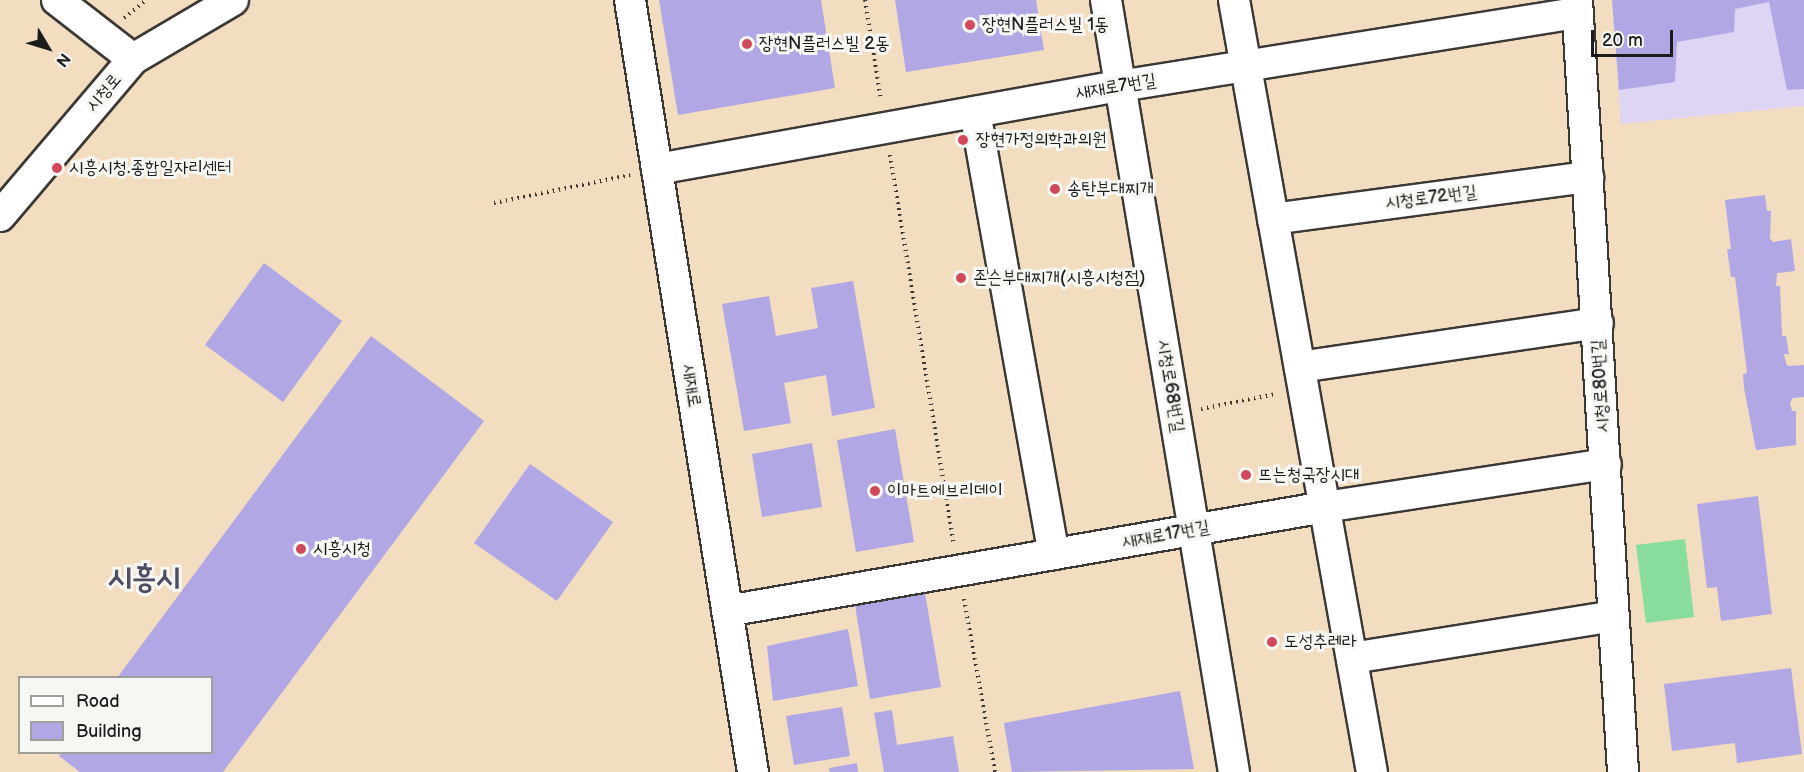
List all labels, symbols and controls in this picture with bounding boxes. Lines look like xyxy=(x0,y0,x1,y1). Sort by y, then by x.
place label: 장현N플러스빌 1동 xyxy=(982,14,1109,36)
north arrow xyxy=(18,18,78,78)
marker: 장현N플러스빌 1동 xyxy=(963,18,977,32)
scale bar xyxy=(1594,18,1676,56)
text: 20 m xyxy=(1602,30,1643,51)
place label: 장현N플러스빌 2동 xyxy=(759,33,889,55)
marker: 장현N플러스빌 2동 xyxy=(740,37,754,51)
text: N xyxy=(51,49,74,70)
street label: 시청로 xyxy=(82,69,126,117)
street label: 새재로7번길 xyxy=(1074,70,1158,104)
place label: 장현가정의학과의원 xyxy=(976,129,1106,151)
marker: 장현가정의학과의원 xyxy=(954,131,972,149)
place label: 시흥시청.종합일자리센터 xyxy=(69,157,232,179)
marker: 시흥시청.종합일자리센터 xyxy=(50,161,64,175)
place label: 송탄부대찌개 xyxy=(1067,178,1154,200)
marker: 송탄부대찌개 xyxy=(1048,182,1062,196)
street label: 시청로72번길 xyxy=(1384,182,1478,214)
place label: 존슨부대찌개(시흥시청점) xyxy=(973,267,1145,289)
marker: 존슨부대찌개(시흥시청점) xyxy=(954,271,968,285)
street label: 시청로68번길 xyxy=(1152,338,1188,434)
street label: 시청로80번길 xyxy=(1588,339,1614,433)
street label: 새재로 xyxy=(677,363,705,409)
place label: 뜨는청국장시대 xyxy=(1258,464,1359,486)
marker: 뜨는청국장시대 xyxy=(1239,468,1253,482)
place label: 이마트에브리데이 xyxy=(887,480,1003,502)
marker: 이마트에브리데이 xyxy=(868,484,882,498)
street label: 새재로17번길 xyxy=(1121,517,1211,553)
place label: 시흥시청 xyxy=(313,538,371,560)
marker: 시흥시청 xyxy=(294,542,308,556)
district label: 시흥시 xyxy=(108,560,180,596)
place label: 도성추레라 xyxy=(1284,631,1356,653)
marker: 도성추레라 xyxy=(1265,635,1279,649)
legend xyxy=(18,676,213,754)
text: Road xyxy=(76,691,120,712)
text: Building xyxy=(76,721,142,742)

